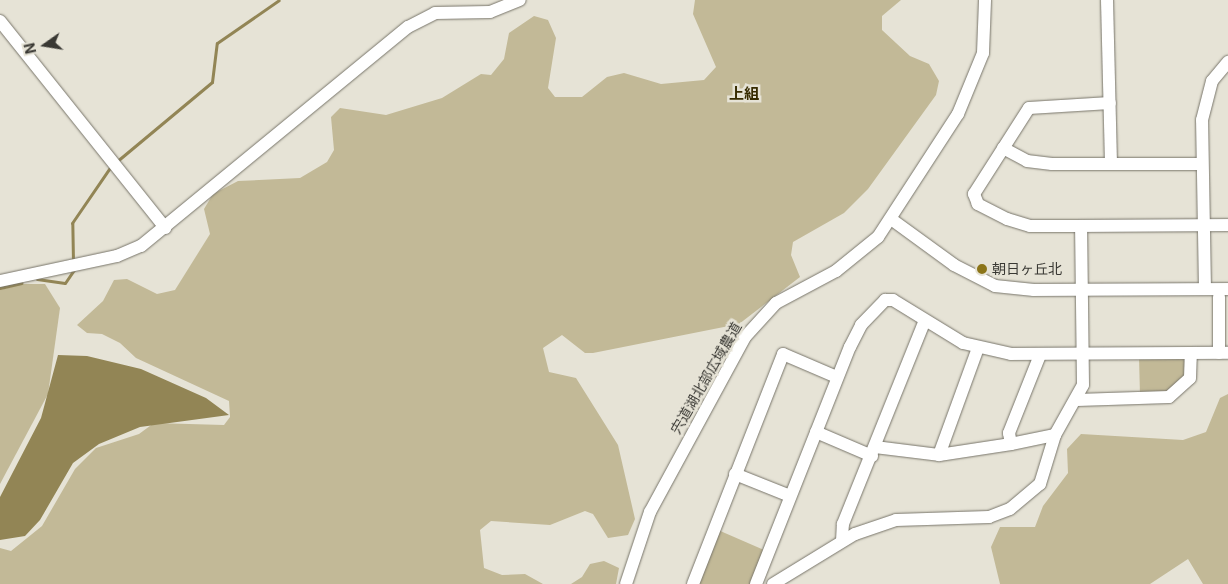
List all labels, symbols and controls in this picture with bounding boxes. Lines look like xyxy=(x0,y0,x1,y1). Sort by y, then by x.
north arrow xyxy=(20,20,70,70)
text: N xyxy=(20,41,39,56)
district label: 上組 xyxy=(729,85,759,103)
place label: 朝日ヶ丘北 xyxy=(992,261,1062,277)
marker: 朝日ヶ丘北 xyxy=(976,263,988,275)
street label: 宍道湖北部広域農道 xyxy=(667,319,745,437)

